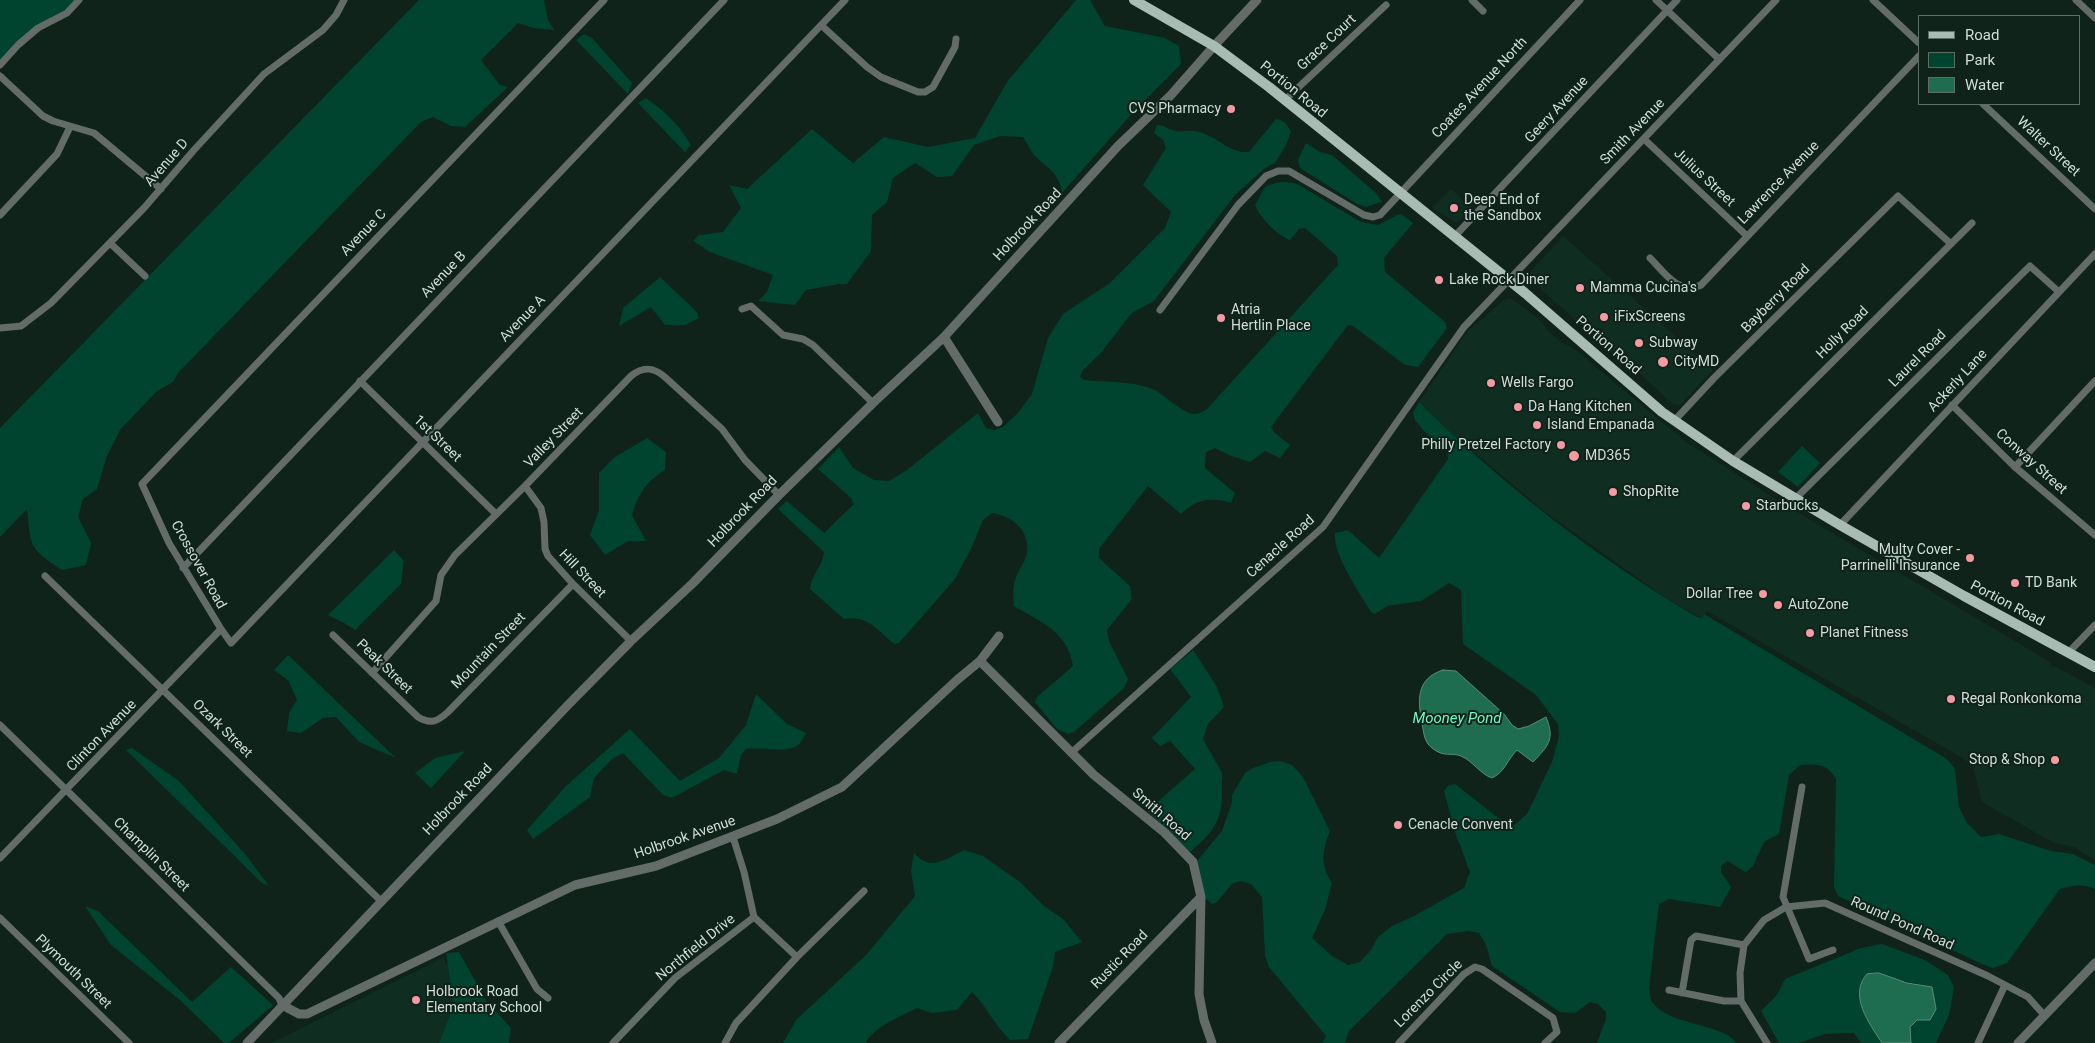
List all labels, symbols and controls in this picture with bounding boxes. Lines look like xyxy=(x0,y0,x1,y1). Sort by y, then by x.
street label: Grace Court xyxy=(1294,12,1360,74)
legend xyxy=(1918,15,2080,105)
text: Road xyxy=(1965,26,1999,44)
street label: Coates Avenue North xyxy=(1429,34,1531,142)
text: Park xyxy=(1965,51,1995,69)
street label: Portion Road xyxy=(1256,58,1330,122)
street label: Geery Avenue xyxy=(1522,73,1592,147)
text: Water xyxy=(1965,76,2004,94)
street label: Smith Avenue xyxy=(1597,95,1669,169)
place label: CVS Pharmacy xyxy=(1128,101,1221,117)
marker: CVS Pharmacy xyxy=(1225,103,1237,115)
street label: Walter Street xyxy=(2013,113,2083,181)
street label: Avenue D xyxy=(141,135,193,191)
street label: Lawrence Avenue xyxy=(1735,138,1823,228)
street label: Julius Street xyxy=(1670,145,1738,211)
street label: Holbrook Road xyxy=(990,185,1066,265)
place label: Deep End of the Sandbox xyxy=(1464,192,1541,224)
marker: Deep End of the Sandbox xyxy=(1448,202,1460,214)
street label: Avenue C xyxy=(338,206,390,260)
street label: Avenue B xyxy=(418,248,470,302)
street label: Bayberry Road xyxy=(1738,261,1814,337)
place label: Lake Rock Diner xyxy=(1449,272,1549,288)
marker: Lake Rock Diner xyxy=(1433,274,1445,286)
place label: Mamma Cucina's xyxy=(1590,280,1697,296)
marker: Mamma Cucina's xyxy=(1574,282,1586,294)
street label: Avenue A xyxy=(497,292,549,346)
place label: Atria Hertlin Place xyxy=(1231,302,1311,334)
street label: Holly Road xyxy=(1813,303,1873,363)
place label: iFixScreens xyxy=(1614,309,1686,325)
marker: iFixScreens xyxy=(1598,311,1610,323)
marker: Atria Hertlin Place xyxy=(1215,312,1227,324)
street label: Portion Road xyxy=(1572,313,1644,379)
street label: Laurel Road xyxy=(1886,327,1950,391)
place label: Subway xyxy=(1649,335,1698,351)
marker: Subway xyxy=(1633,337,1645,349)
street label: Ackerly Lane xyxy=(1925,346,1991,416)
place label: CityMD xyxy=(1674,354,1719,370)
marker: CityMD xyxy=(1656,355,1670,369)
place label: Wells Fargo xyxy=(1501,375,1574,391)
marker: Wells Fargo xyxy=(1485,377,1497,389)
place label: Da Hang Kitchen xyxy=(1528,399,1632,415)
marker: Da Hang Kitchen xyxy=(1512,401,1524,413)
street label: Valley Street xyxy=(521,404,587,472)
street label: 1st Street xyxy=(410,412,464,466)
place label: Island Empanada xyxy=(1547,417,1655,433)
marker: Island Empanada xyxy=(1531,419,1543,431)
street label: Conway Street xyxy=(1992,426,2070,498)
place label: Philly Pretzel Factory xyxy=(1421,437,1551,453)
marker: Philly Pretzel Factory xyxy=(1555,439,1567,451)
place label: MD365 xyxy=(1585,448,1630,464)
marker: MD365 xyxy=(1567,449,1581,463)
street label: Holbrook Road xyxy=(705,473,781,551)
place label: ShopRite xyxy=(1623,484,1679,500)
marker: ShopRite xyxy=(1607,486,1619,498)
place label: Starbucks xyxy=(1756,498,1818,514)
marker: Starbucks xyxy=(1740,500,1752,512)
street label: Cenacle Road xyxy=(1244,512,1318,582)
street label: Crossover Road xyxy=(167,518,229,612)
place label: Multy Cover - Parrinelli Insurance xyxy=(1841,542,1960,574)
street label: Hill Street xyxy=(555,546,609,602)
marker: Multy Cover - Parrinelli Insurance xyxy=(1964,552,1976,564)
place label: TD Bank xyxy=(2025,575,2077,591)
marker: TD Bank xyxy=(2009,577,2021,589)
street label: Portion Road xyxy=(1967,578,2047,630)
place label: Dollar Tree xyxy=(1686,586,1753,602)
marker: Dollar Tree xyxy=(1757,588,1769,600)
place label: AutoZone xyxy=(1788,597,1849,613)
marker: AutoZone xyxy=(1772,599,1784,611)
street label: Mountain Street xyxy=(448,609,530,693)
place label: Planet Fitness xyxy=(1820,625,1908,641)
marker: Planet Fitness xyxy=(1804,627,1816,639)
street label: Peak Street xyxy=(353,636,415,698)
place label: Regal Ronkonkoma xyxy=(1961,691,2082,707)
marker: Regal Ronkonkoma xyxy=(1945,693,1957,705)
street label: Ozark Street xyxy=(189,696,255,762)
street label: Clinton Avenue xyxy=(64,697,140,775)
water label: Mooney Pond xyxy=(1412,710,1502,728)
place label: Stop & Shop xyxy=(1969,752,2045,768)
marker: Stop & Shop xyxy=(2049,754,2061,766)
street label: Holbrook Road xyxy=(420,761,496,839)
street label: Smith Road xyxy=(1128,785,1194,845)
street label: Holbrook Avenue xyxy=(632,813,738,863)
street label: Champlin Street xyxy=(109,814,193,896)
place label: Cenacle Convent xyxy=(1408,817,1513,833)
marker: Cenacle Convent xyxy=(1392,819,1404,831)
street label: Round Pond Road xyxy=(1848,894,1956,954)
street label: Northfield Drive xyxy=(653,911,739,985)
street label: Rustic Road xyxy=(1088,927,1152,993)
street label: Plymouth Street xyxy=(31,931,115,1013)
street label: Lorenzo Circle xyxy=(1392,957,1466,1031)
place label: Holbrook Road Elementary School xyxy=(426,984,542,1016)
marker: Holbrook Road Elementary School xyxy=(410,994,422,1006)

